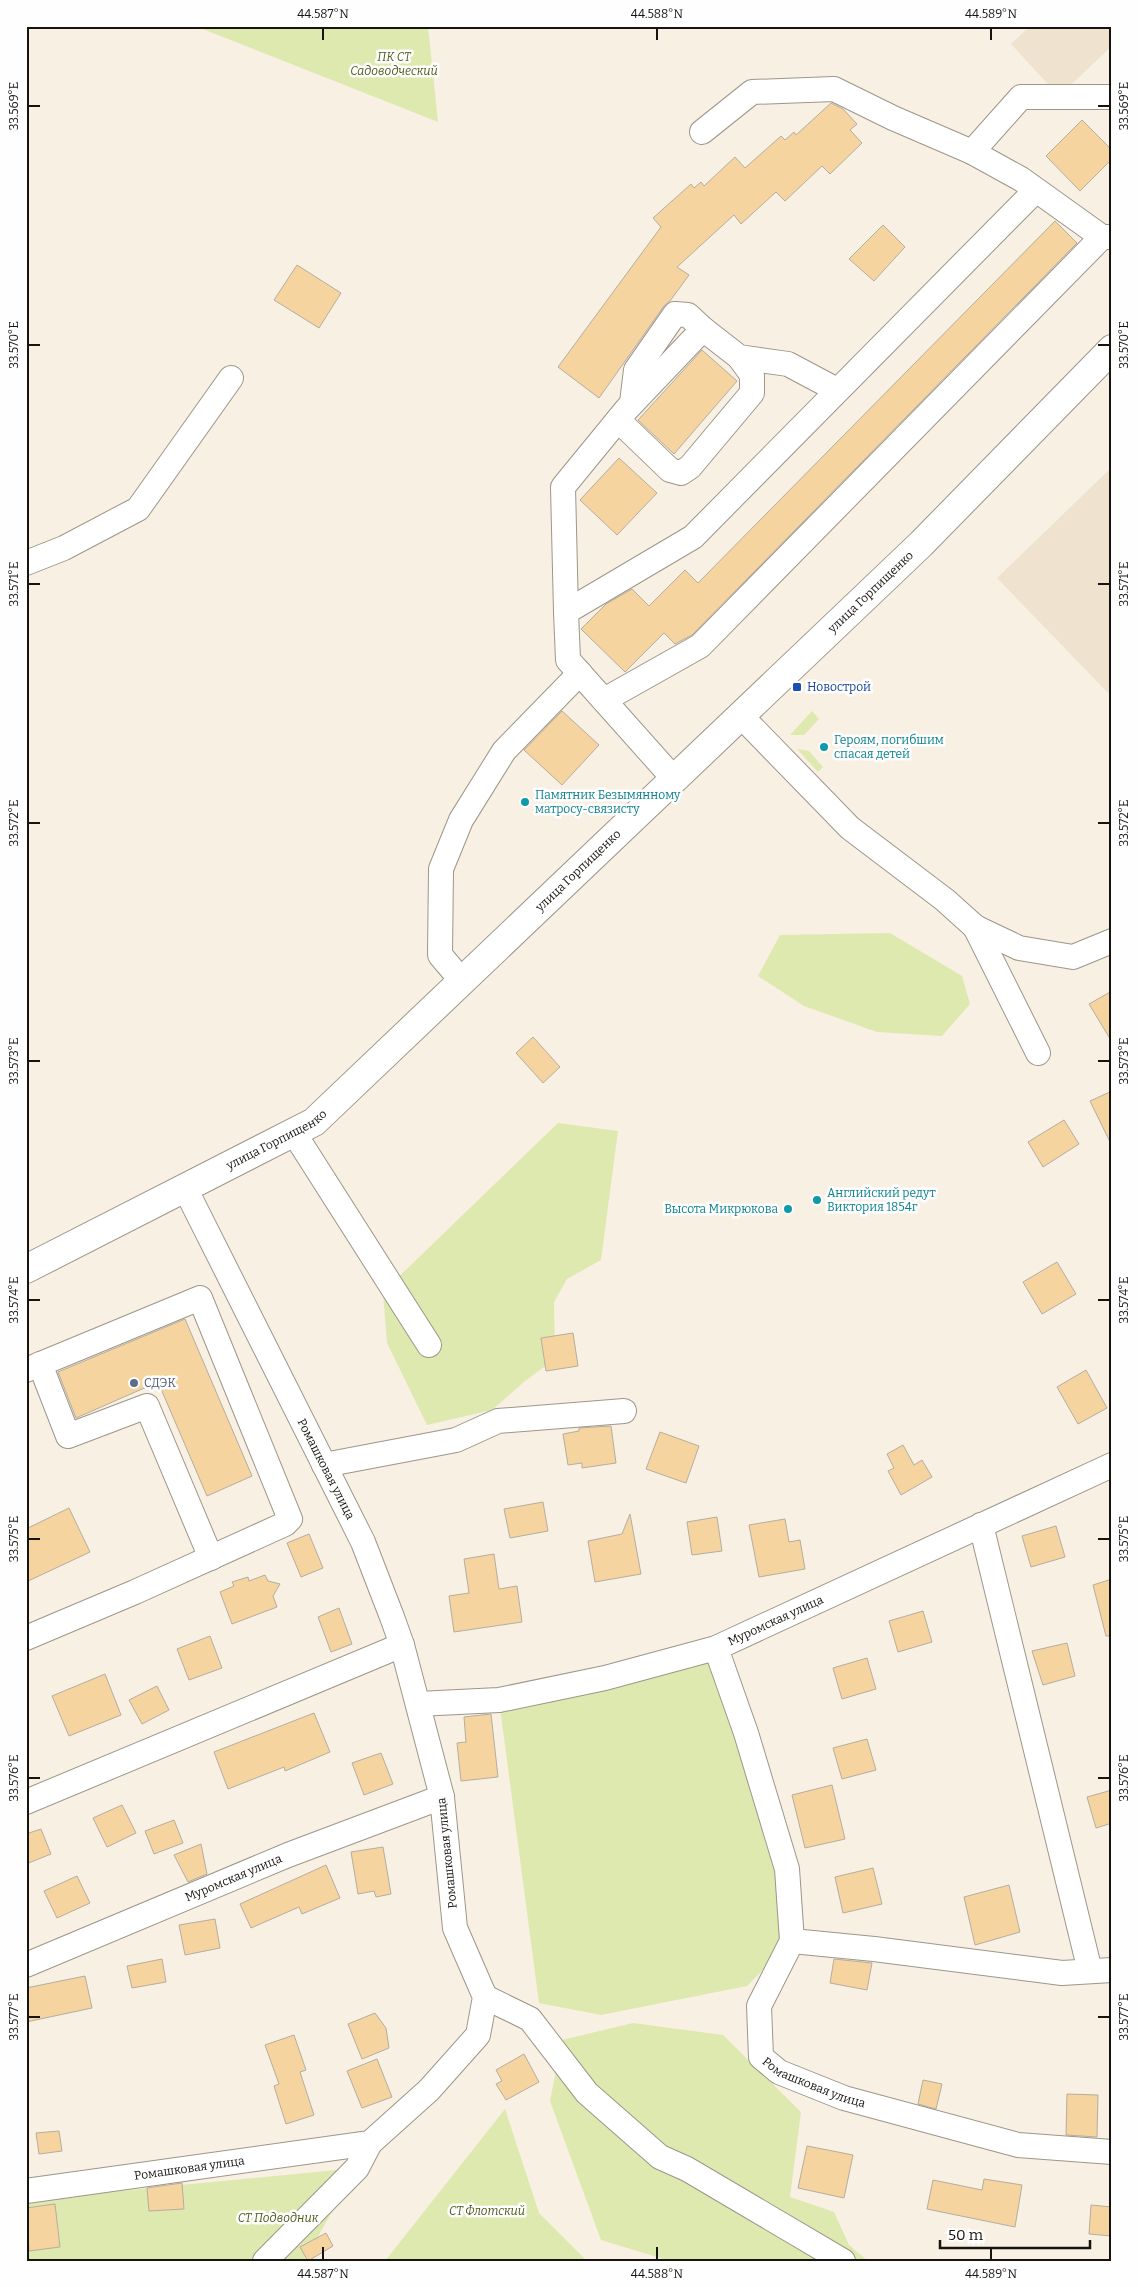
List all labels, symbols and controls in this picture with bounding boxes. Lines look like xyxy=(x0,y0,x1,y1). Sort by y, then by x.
text: 44.587°N xyxy=(297,7,349,21)
text: 44.588°N xyxy=(631,7,684,21)
text: 44.589°N xyxy=(965,7,1017,21)
park label: ПК СТ Садоводческий xyxy=(350,50,438,78)
text: 33.569°E xyxy=(7,82,21,130)
text: 33.569°E xyxy=(1117,82,1131,130)
text: 33.570°E xyxy=(7,321,21,369)
text: 33.570°E xyxy=(1117,321,1131,369)
street label: улица Горпищенко xyxy=(825,548,916,636)
text: 33.571°E xyxy=(7,562,21,606)
text: 33.571°E xyxy=(1117,562,1131,606)
place label: Новострой xyxy=(807,680,871,694)
marker: Новострой xyxy=(791,681,803,693)
place label: Героям, погибшим спасая детей xyxy=(834,733,944,761)
marker: Героям, погибшим спасая детей xyxy=(818,741,830,753)
place label: Памятник Безымянному матросу-связисту xyxy=(535,788,681,816)
marker: Памятник Безымянному матросу-связисту xyxy=(519,796,531,808)
text: 33.572°E xyxy=(7,800,21,846)
text: 33.572°E xyxy=(1117,800,1131,846)
street label: улица Горпищенко xyxy=(532,827,624,915)
text: 33.573°E xyxy=(7,1037,21,1085)
text: 33.573°E xyxy=(1117,1037,1131,1085)
street label: улица Горпищенко xyxy=(223,1107,330,1173)
place label: Английский редут Виктория 1854г xyxy=(827,1186,936,1214)
marker: Английский редут Виктория 1854г xyxy=(811,1194,823,1206)
place label: Высота Микрюкова xyxy=(664,1202,778,1216)
marker: Высота Микрюкова xyxy=(782,1203,794,1215)
text: 33.574°E xyxy=(7,1277,21,1323)
text: 33.574°E xyxy=(1117,1277,1131,1323)
place label: СДЭК xyxy=(144,1376,176,1390)
marker: СДЭК xyxy=(128,1377,140,1389)
street label: Ромашковая улица xyxy=(294,1416,358,1522)
text: 33.575°E xyxy=(7,1516,21,1562)
text: 33.575°E xyxy=(1117,1516,1131,1562)
street label: Муромская улица xyxy=(726,1592,826,1649)
text: 33.576°E xyxy=(7,1755,21,1801)
text: 33.576°E xyxy=(1117,1755,1131,1801)
street label: Ромашковая улица xyxy=(434,1796,460,1909)
street label: Муромская улица xyxy=(183,1851,284,1904)
text: 33.577°E xyxy=(7,1994,21,2040)
text: 33.577°E xyxy=(1117,1994,1131,2040)
street label: Ромашковая улица xyxy=(760,2054,867,2111)
street label: Ромашковая улица xyxy=(133,2154,246,2183)
park label: СТ Флотский xyxy=(449,2204,525,2218)
park label: СТ Подводник xyxy=(238,2211,319,2225)
scale bar xyxy=(940,2217,1090,2249)
text: 50 m xyxy=(948,2226,984,2244)
text: 44.587°N xyxy=(297,2267,349,2281)
text: 44.588°N xyxy=(631,2267,684,2281)
text: 44.589°N xyxy=(965,2267,1017,2281)

